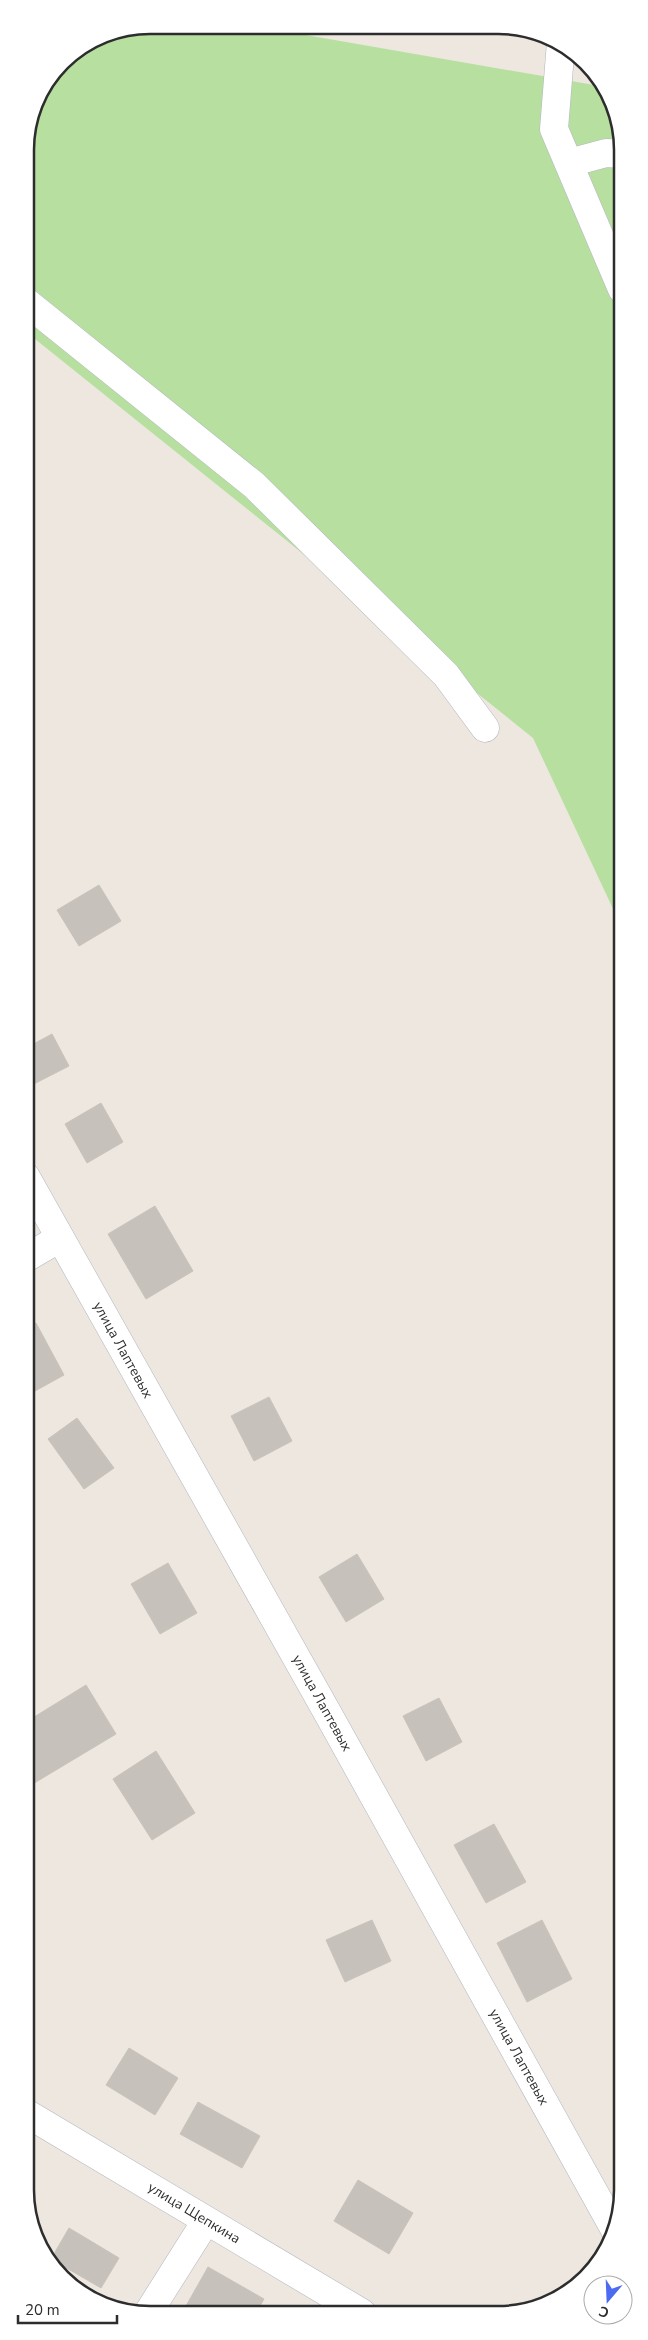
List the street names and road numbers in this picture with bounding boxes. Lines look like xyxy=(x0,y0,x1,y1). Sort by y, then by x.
street label: улица Лаптевых xyxy=(89,1298,158,1402)
street label: улица Лаптевых xyxy=(288,1651,357,1755)
street label: улица Лаптевых xyxy=(485,2005,554,2109)
street label: улица Щепкина xyxy=(144,2178,244,2248)

